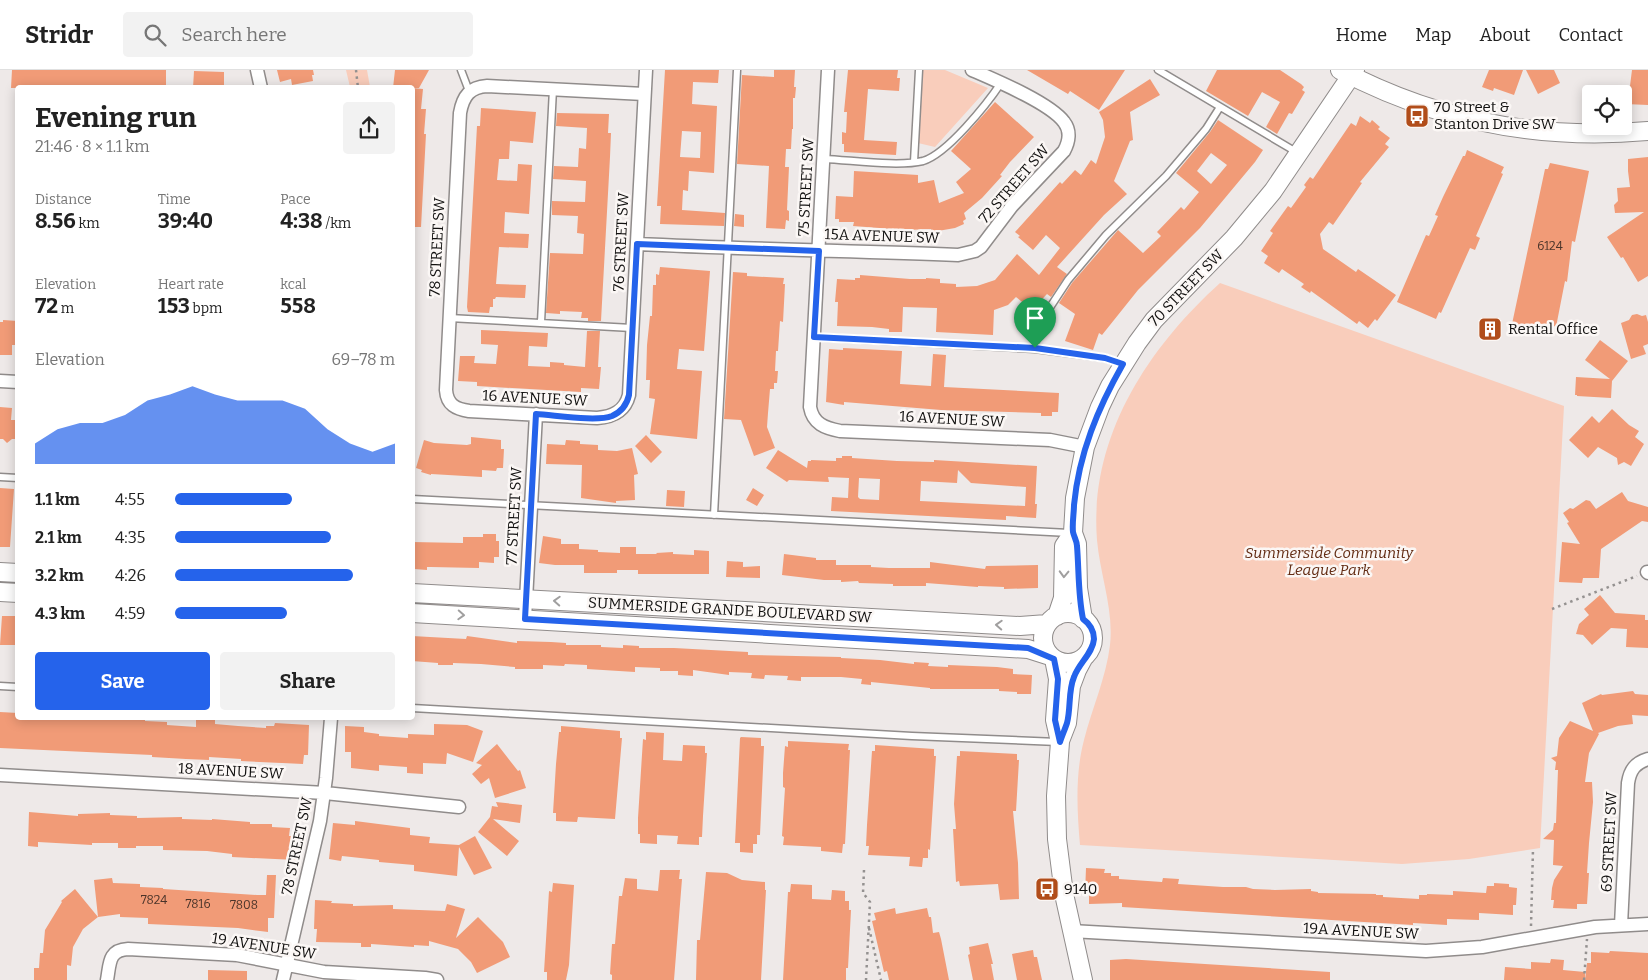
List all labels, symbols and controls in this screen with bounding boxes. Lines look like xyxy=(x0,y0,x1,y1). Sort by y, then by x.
search box xyxy=(123,12,473,57)
text: Stridr xyxy=(25,21,93,49)
icon: search xyxy=(141,21,169,49)
text: Search here xyxy=(181,23,287,46)
text: Home xyxy=(1336,24,1387,46)
text: Map xyxy=(1415,24,1451,46)
text: About xyxy=(1479,24,1530,46)
text: Contact xyxy=(1558,24,1623,46)
map controls xyxy=(1582,85,1632,135)
button: locate xyxy=(1582,85,1632,135)
place label: 70 Street & Stanton Drive SW xyxy=(1434,98,1556,133)
text: Evening run xyxy=(35,101,196,134)
button: share xyxy=(343,102,395,154)
bus stop icon: 70 Street & Stanton Drive SW xyxy=(1404,103,1430,129)
text: 21:46 · 8 × 1.1 km xyxy=(35,137,149,156)
street label: 75 STREET SW xyxy=(794,137,818,237)
street label: 72 STREET SW xyxy=(975,140,1054,227)
text: Distance xyxy=(35,191,92,208)
text: Time xyxy=(158,191,191,208)
text: Pace xyxy=(280,191,311,208)
street label: 76 STREET SW xyxy=(609,191,633,292)
street label: 78 STREET SW xyxy=(425,196,449,297)
text: 8.56 xyxy=(35,208,76,234)
text: 39:40 xyxy=(158,208,213,234)
text: 4:38 xyxy=(280,208,323,234)
text: km xyxy=(76,215,100,232)
text: /km xyxy=(323,215,351,232)
street label: 15A AVENUE SW xyxy=(824,225,940,247)
house number: 6124 xyxy=(1537,239,1563,253)
street label: 70 STREET SW xyxy=(1145,245,1228,330)
text: Elevation xyxy=(35,276,96,293)
text: Heart rate xyxy=(158,276,224,293)
text: kcal xyxy=(280,276,306,293)
text: 72 xyxy=(35,293,58,319)
text: 153 xyxy=(158,293,190,319)
text: 558 xyxy=(280,293,316,319)
pin xyxy=(1014,297,1056,348)
text: m xyxy=(58,300,74,317)
text: bpm xyxy=(190,300,222,317)
icon: arrive xyxy=(1021,304,1049,332)
building icon: Rental Office xyxy=(1477,316,1503,342)
place label: Rental Office xyxy=(1508,320,1598,338)
text: Elevation xyxy=(35,350,105,369)
text: 69–78 m xyxy=(331,350,395,369)
street label: 16 AVENUE SW xyxy=(482,386,589,410)
street label: 16 AVENUE SW xyxy=(899,407,1006,431)
street label: 77 STREET SW xyxy=(502,466,526,566)
text: 1.1 km xyxy=(35,490,80,509)
text: 4:55 xyxy=(115,490,145,509)
text: 2.1 km xyxy=(35,528,82,547)
text: 4:35 xyxy=(115,528,145,547)
park label: Summerside Community League Park xyxy=(1245,544,1415,579)
text: 3.2 km xyxy=(35,566,84,585)
text: 4:26 xyxy=(115,566,146,585)
one-way arrow xyxy=(1058,570,1069,578)
street label: SUMMERSIDE GRANDE BOULEVARD SW xyxy=(588,594,873,626)
one-way arrow xyxy=(553,595,561,606)
text: 4.3 km xyxy=(35,604,85,623)
text: 4:59 xyxy=(115,604,145,623)
one-way arrow xyxy=(457,610,465,621)
one-way arrow xyxy=(994,620,1002,631)
button: Save xyxy=(35,652,210,710)
button: Share xyxy=(220,652,395,710)
street label: 18 AVENUE SW xyxy=(178,759,285,783)
street label: 69 STREET SW xyxy=(1597,791,1621,893)
street label: 78 STREET SW xyxy=(278,795,316,897)
bus stop icon: 9140 xyxy=(1034,876,1060,902)
place label: 9140 xyxy=(1064,880,1097,898)
house number: 7824 xyxy=(141,893,167,907)
house number: 7816 xyxy=(186,897,210,911)
house number: 7808 xyxy=(230,898,258,912)
street label: 19A AVENUE SW xyxy=(1303,919,1420,943)
street label: 19 AVENUE SW xyxy=(211,929,318,963)

